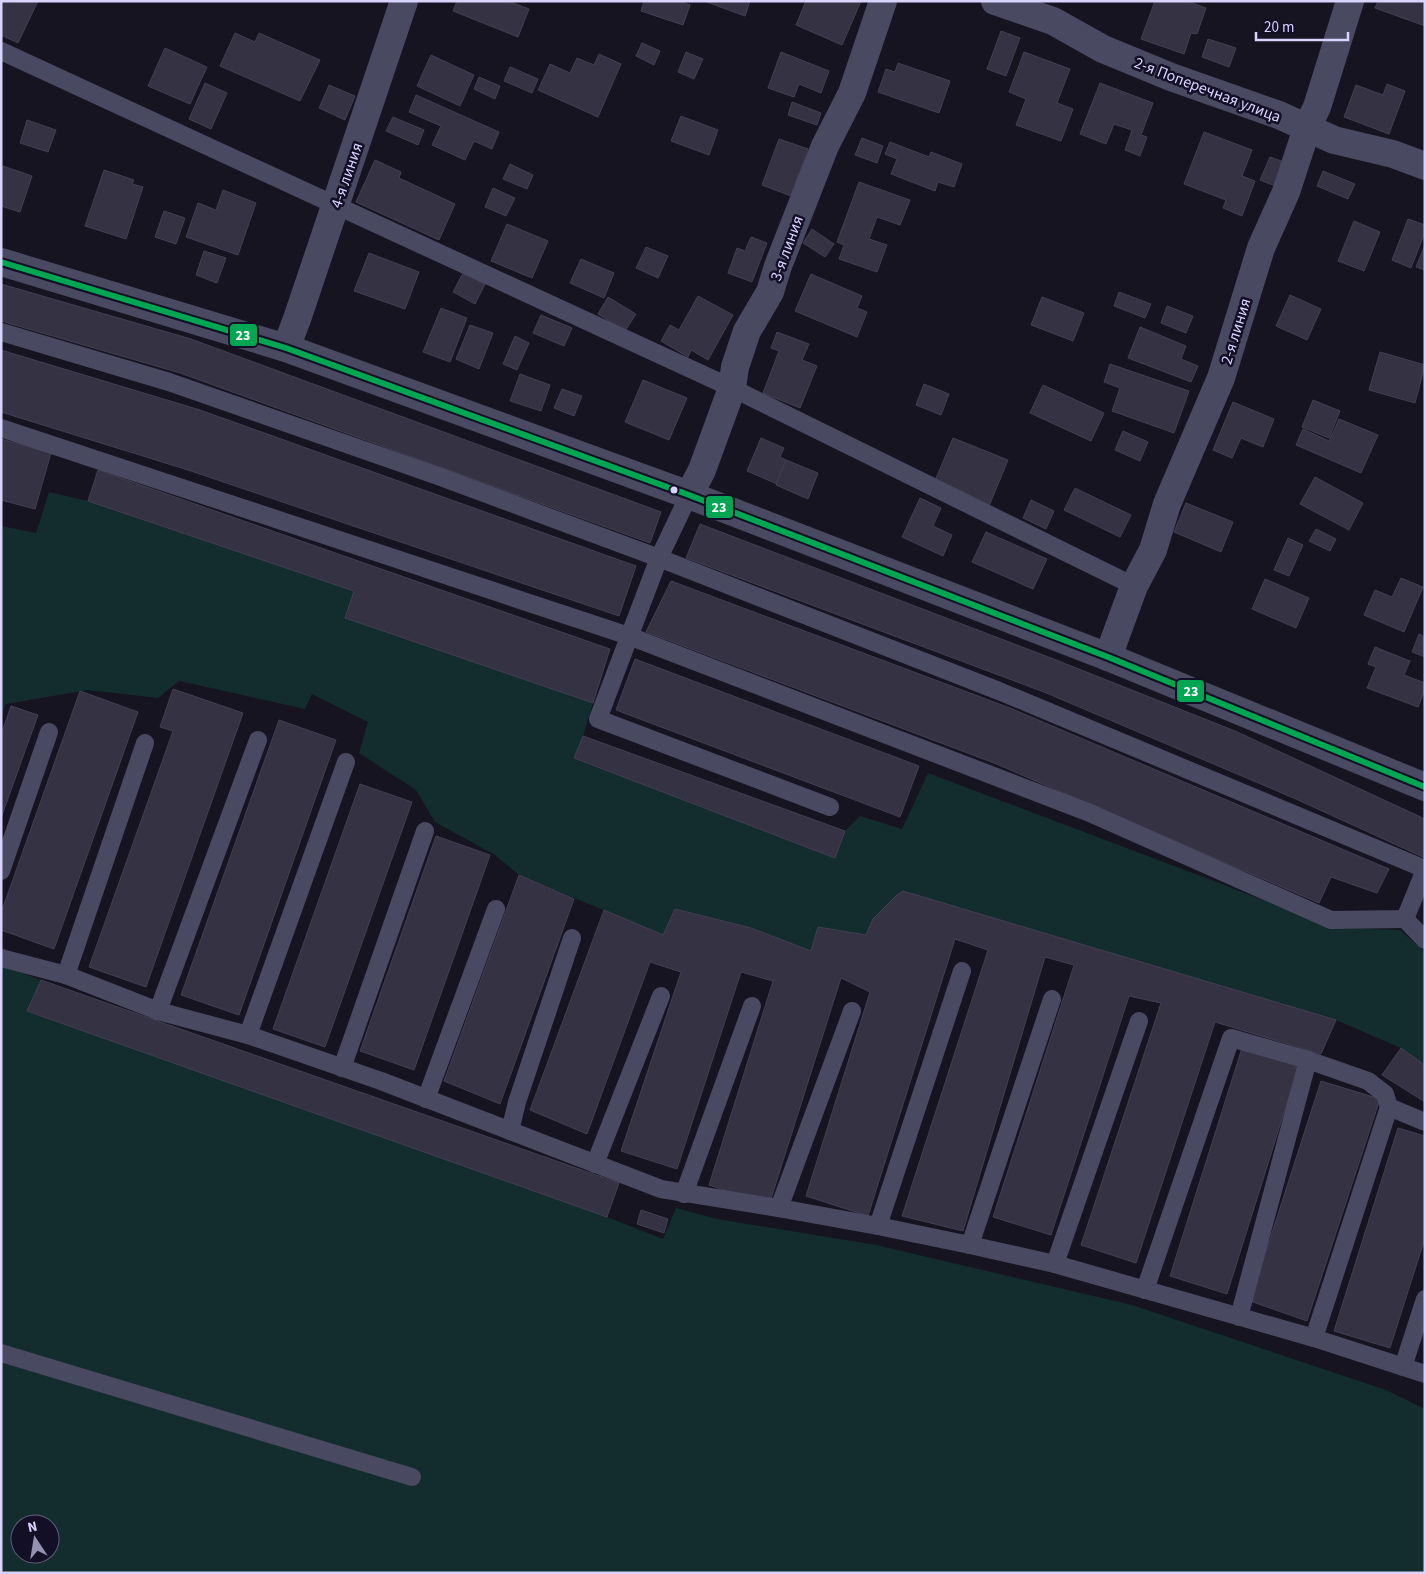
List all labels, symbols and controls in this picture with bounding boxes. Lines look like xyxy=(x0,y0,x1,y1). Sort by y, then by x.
scale bar xyxy=(1256,10,1348,42)
text: 20 m xyxy=(1264,17,1294,38)
street label: 2-я Поперечная улица xyxy=(1131,52,1284,128)
street label: 4-я линия xyxy=(325,140,368,211)
street label: 3-я линия xyxy=(765,213,809,284)
street label: 2-я линия xyxy=(1215,296,1256,367)
line badge: 23 xyxy=(229,323,258,347)
text: 23 xyxy=(236,326,250,346)
unlabelled marker xyxy=(669,485,679,495)
line badge: 23 xyxy=(705,495,734,519)
text: 23 xyxy=(712,498,726,518)
line badge: 23 xyxy=(1176,679,1205,703)
text: 23 xyxy=(1184,682,1198,702)
north arrow xyxy=(10,1514,60,1564)
text: N xyxy=(26,1517,39,1538)

